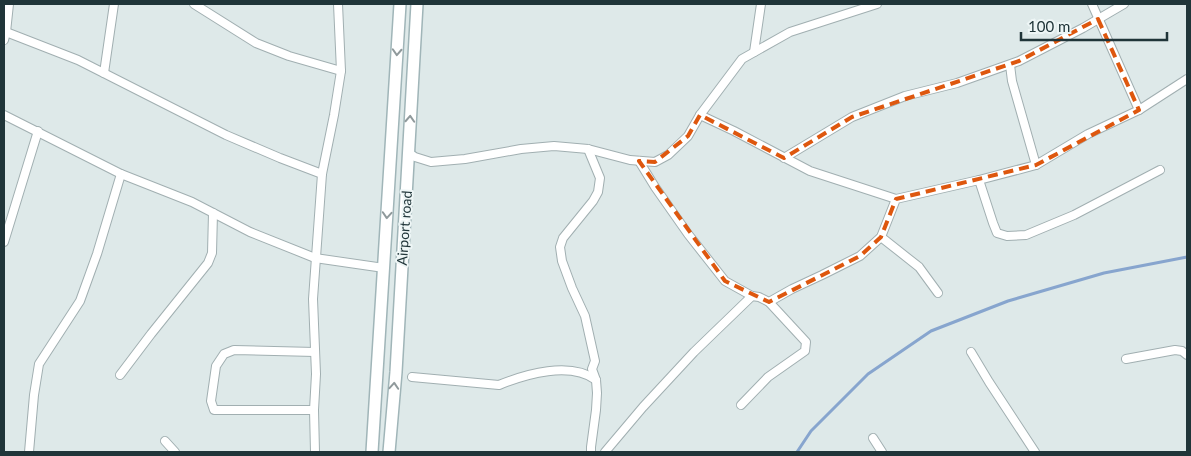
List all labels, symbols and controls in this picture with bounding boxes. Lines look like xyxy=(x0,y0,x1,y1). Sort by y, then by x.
scale bar xyxy=(1021,10,1167,42)
text: 100 m xyxy=(1028,17,1070,35)
one-way arrow xyxy=(391,49,402,57)
one-way arrow xyxy=(405,115,416,123)
street label: Airport road xyxy=(393,190,415,266)
one-way arrow xyxy=(382,211,393,219)
one-way arrow xyxy=(389,382,400,390)

